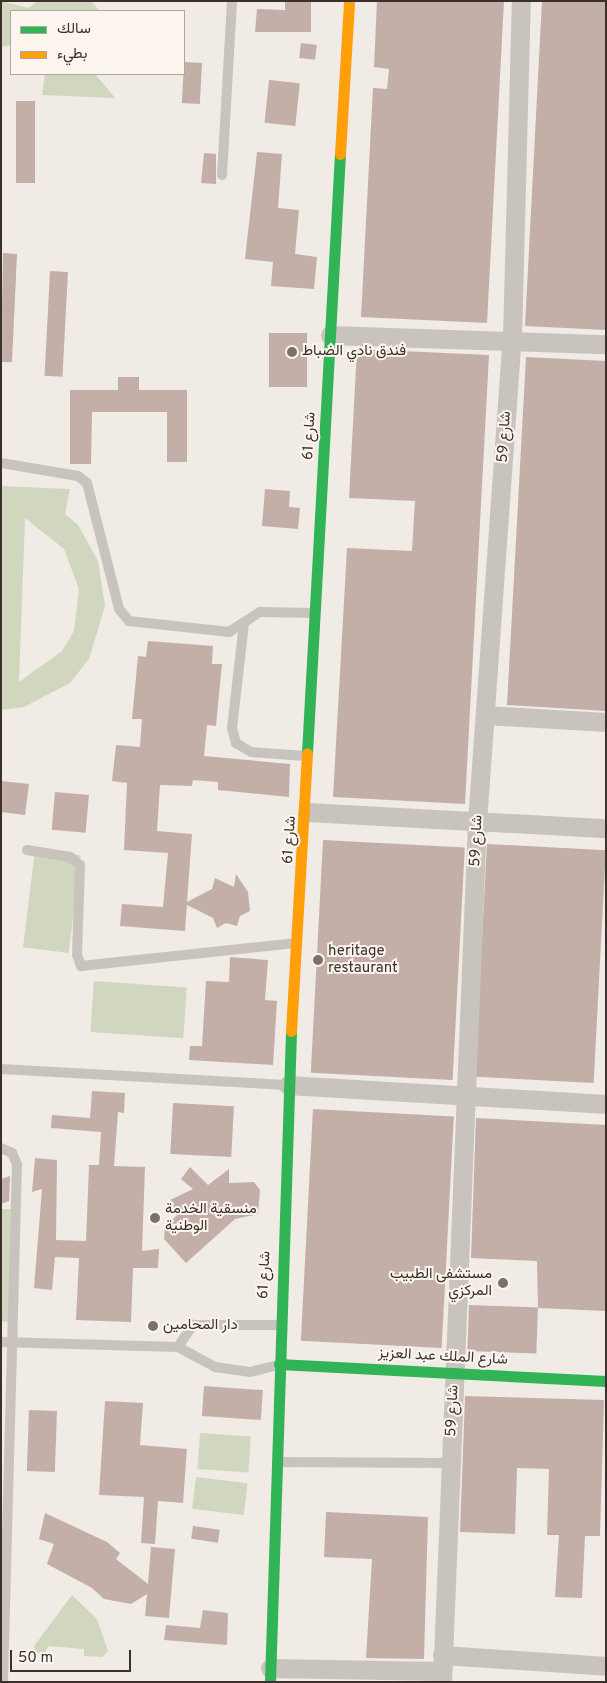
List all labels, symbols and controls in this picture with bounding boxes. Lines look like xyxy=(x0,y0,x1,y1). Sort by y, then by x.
legend xyxy=(10,10,185,75)
text: سالك xyxy=(57,20,91,39)
text: بطيء xyxy=(57,45,87,64)
place label: فندق نادي الضباط xyxy=(302,343,406,361)
marker: فندق نادي الضباط xyxy=(286,346,298,358)
street label: شارع 61 xyxy=(300,411,320,461)
street label: شارع 59 xyxy=(494,411,516,463)
street label: شارع 61 xyxy=(279,815,301,865)
street label: شارع 59 xyxy=(467,815,487,867)
place label: heritage restaurant xyxy=(328,942,398,977)
marker: heritage restaurant xyxy=(312,954,324,966)
place label: منسقية الخدمة الوطنية xyxy=(165,1200,257,1235)
marker: منسقية الخدمة الوطنية xyxy=(149,1212,161,1224)
street label: شارع 61 xyxy=(255,1250,275,1300)
place label: مستشفى الطبيب المركزي xyxy=(390,1265,492,1300)
marker: مستشفى الطبيب المركزي xyxy=(496,1276,510,1290)
place label: دار المحامين xyxy=(163,1317,238,1335)
marker: دار المحامين xyxy=(147,1320,159,1332)
street label: شارع الملك عبد العزيز xyxy=(378,1345,508,1369)
street label: شارع 59 xyxy=(443,1385,463,1437)
scale bar xyxy=(12,1640,134,1672)
text: 50 m xyxy=(18,1649,53,1668)

